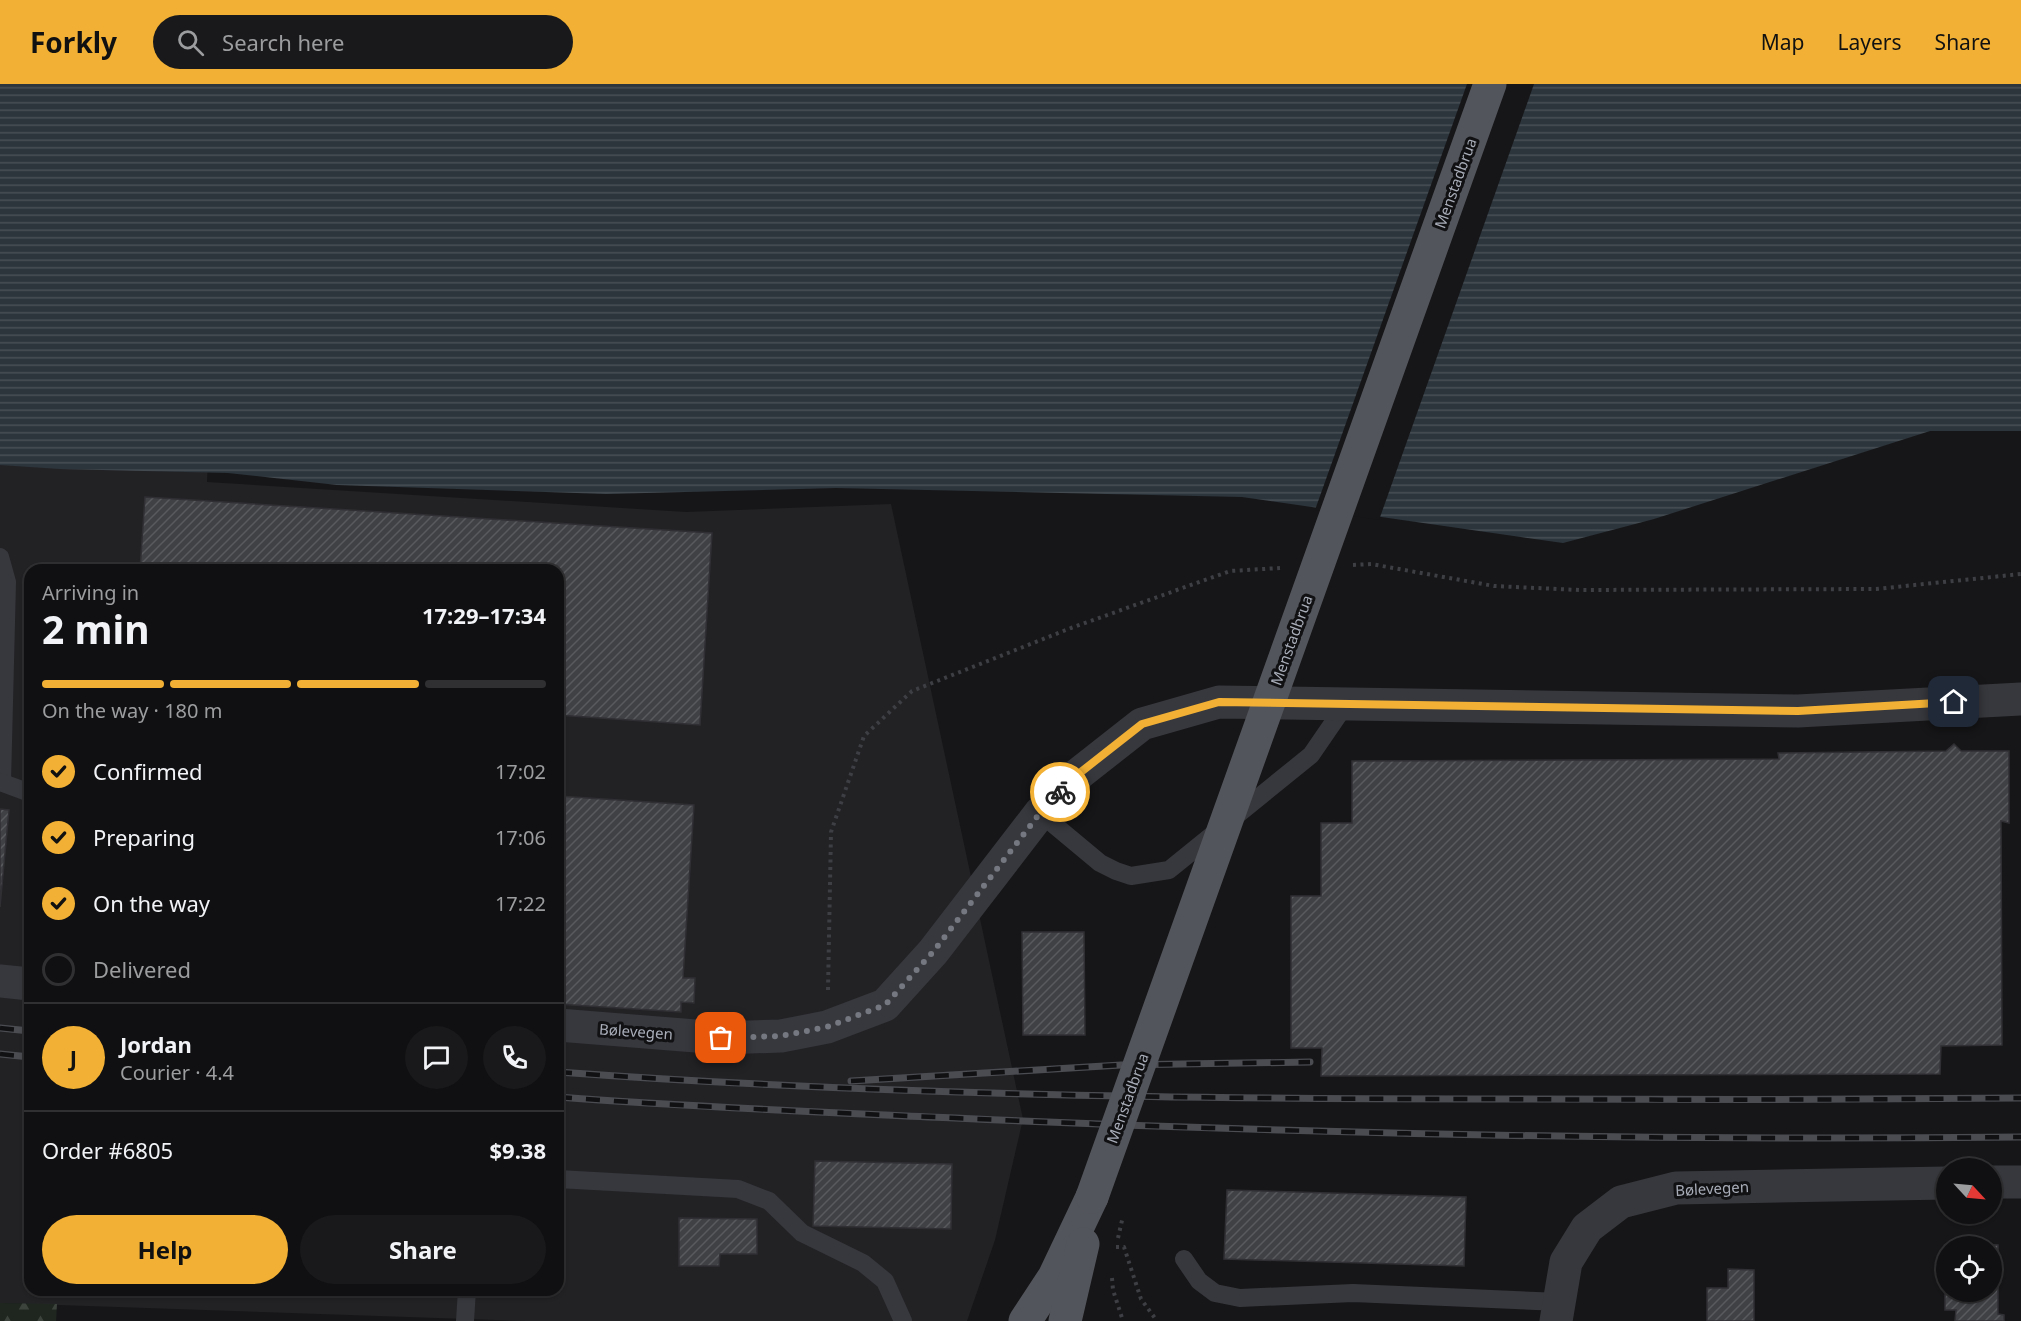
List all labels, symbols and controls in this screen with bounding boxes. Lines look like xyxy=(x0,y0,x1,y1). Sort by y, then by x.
search box xyxy=(153,15,573,69)
text: Forkly xyxy=(30,23,117,61)
icon: search xyxy=(174,26,207,59)
text: Search here xyxy=(222,27,345,57)
text: Map xyxy=(1761,28,1805,56)
text: Layers xyxy=(1838,28,1902,56)
text: Share xyxy=(1935,28,1991,56)
street label: Menstadbrua xyxy=(1429,135,1481,231)
text: Arriving in xyxy=(42,579,139,606)
street label: Menstadbrua xyxy=(1265,592,1317,688)
text: 17:29–17:34 xyxy=(422,600,546,630)
text: 2 min xyxy=(42,602,149,655)
pin xyxy=(1928,676,1979,727)
icon: home xyxy=(1937,685,1970,718)
text: On the way · 180 m xyxy=(42,697,222,724)
icon: check xyxy=(42,755,75,788)
text: Confirmed xyxy=(93,756,203,786)
text: 17:02 xyxy=(495,758,546,785)
courier xyxy=(1030,762,1090,822)
icon: bike xyxy=(1044,776,1077,809)
icon: check xyxy=(42,821,75,854)
text: Preparing xyxy=(93,822,195,852)
text: 17:06 xyxy=(495,824,546,851)
icon: check xyxy=(42,887,75,920)
text: On the way xyxy=(93,888,210,918)
text: 17:22 xyxy=(495,890,546,917)
text: Delivered xyxy=(93,954,191,984)
pin xyxy=(695,1012,746,1063)
street label: Bølevegen xyxy=(598,1018,674,1044)
icon: bag xyxy=(704,1021,737,1054)
button: chat xyxy=(405,1026,468,1089)
button: phone xyxy=(483,1026,546,1089)
text: Jordan xyxy=(120,1029,192,1059)
text: J xyxy=(70,1042,77,1072)
street label: Menstadbrua xyxy=(1101,1050,1153,1146)
text: Courier · 4.4 xyxy=(120,1059,234,1086)
text: Order #6805 xyxy=(42,1135,173,1165)
text: $9.38 xyxy=(489,1135,546,1165)
north arrow xyxy=(1936,1158,2002,1224)
map controls xyxy=(1936,1158,2002,1302)
street label: Bølevegen xyxy=(1675,1176,1749,1200)
button: Help xyxy=(42,1215,288,1284)
button: Share xyxy=(300,1215,546,1284)
button: locate xyxy=(1936,1236,2002,1302)

